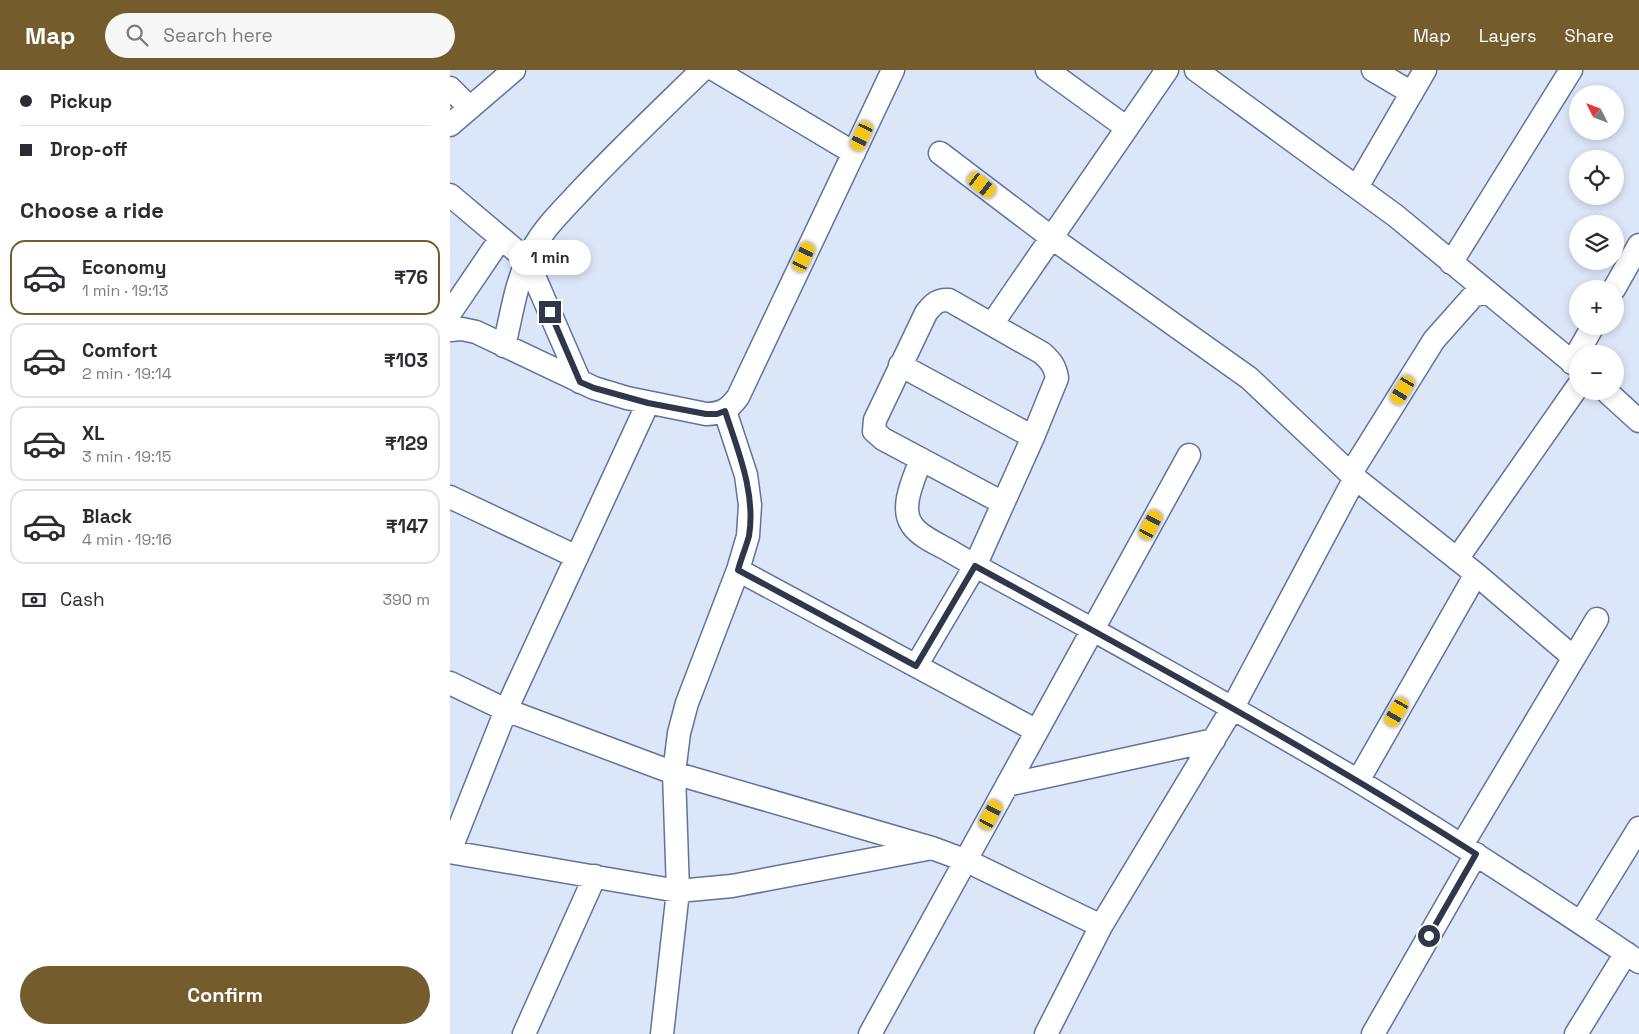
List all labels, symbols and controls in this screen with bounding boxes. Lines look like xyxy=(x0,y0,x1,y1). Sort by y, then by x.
search box xyxy=(105,13,455,58)
text: Map xyxy=(25,20,75,51)
icon: search xyxy=(123,21,151,49)
text: Search here xyxy=(163,23,273,48)
text: Map xyxy=(1413,24,1451,47)
text: Layers xyxy=(1479,24,1536,47)
text: Share xyxy=(1564,24,1614,47)
north arrow xyxy=(1569,85,1624,140)
map controls xyxy=(1569,85,1624,400)
text: Pickup xyxy=(50,89,112,114)
car xyxy=(848,119,875,153)
text: Drop-off xyxy=(50,137,128,162)
button: locate xyxy=(1569,150,1624,205)
car xyxy=(965,170,998,200)
text: Choose a ride xyxy=(20,196,164,224)
button: layers xyxy=(1569,215,1624,270)
callout: 1 min xyxy=(509,240,591,274)
car xyxy=(790,240,817,274)
text: 1 min xyxy=(530,247,570,268)
icon: car xyxy=(22,255,67,300)
text: Economy xyxy=(82,255,166,280)
text: ₹76 xyxy=(394,265,428,290)
text: 1 min · 19:13 xyxy=(82,280,168,301)
button: + xyxy=(1569,280,1624,335)
route end xyxy=(539,301,561,323)
icon: car xyxy=(22,338,67,383)
text: Comfort xyxy=(82,338,158,363)
button: − xyxy=(1569,345,1624,400)
text: ₹103 xyxy=(384,348,428,373)
text: 2 min · 19:14 xyxy=(82,363,172,384)
car xyxy=(1388,373,1417,407)
icon: car xyxy=(22,421,67,466)
text: XL xyxy=(82,421,105,446)
text: ₹129 xyxy=(385,431,428,456)
text: 3 min · 19:15 xyxy=(82,446,171,467)
icon: car xyxy=(22,504,67,549)
text: Black xyxy=(82,504,132,529)
car xyxy=(1137,508,1164,542)
text: ₹147 xyxy=(386,514,428,539)
text: 4 min · 19:16 xyxy=(82,529,172,550)
icon: cash xyxy=(20,586,48,614)
text: Cash xyxy=(60,587,105,612)
text: 390 m xyxy=(382,589,430,610)
car xyxy=(1383,695,1410,729)
car xyxy=(977,798,1004,832)
route start xyxy=(1418,925,1440,947)
button: Confirm xyxy=(20,966,430,1024)

